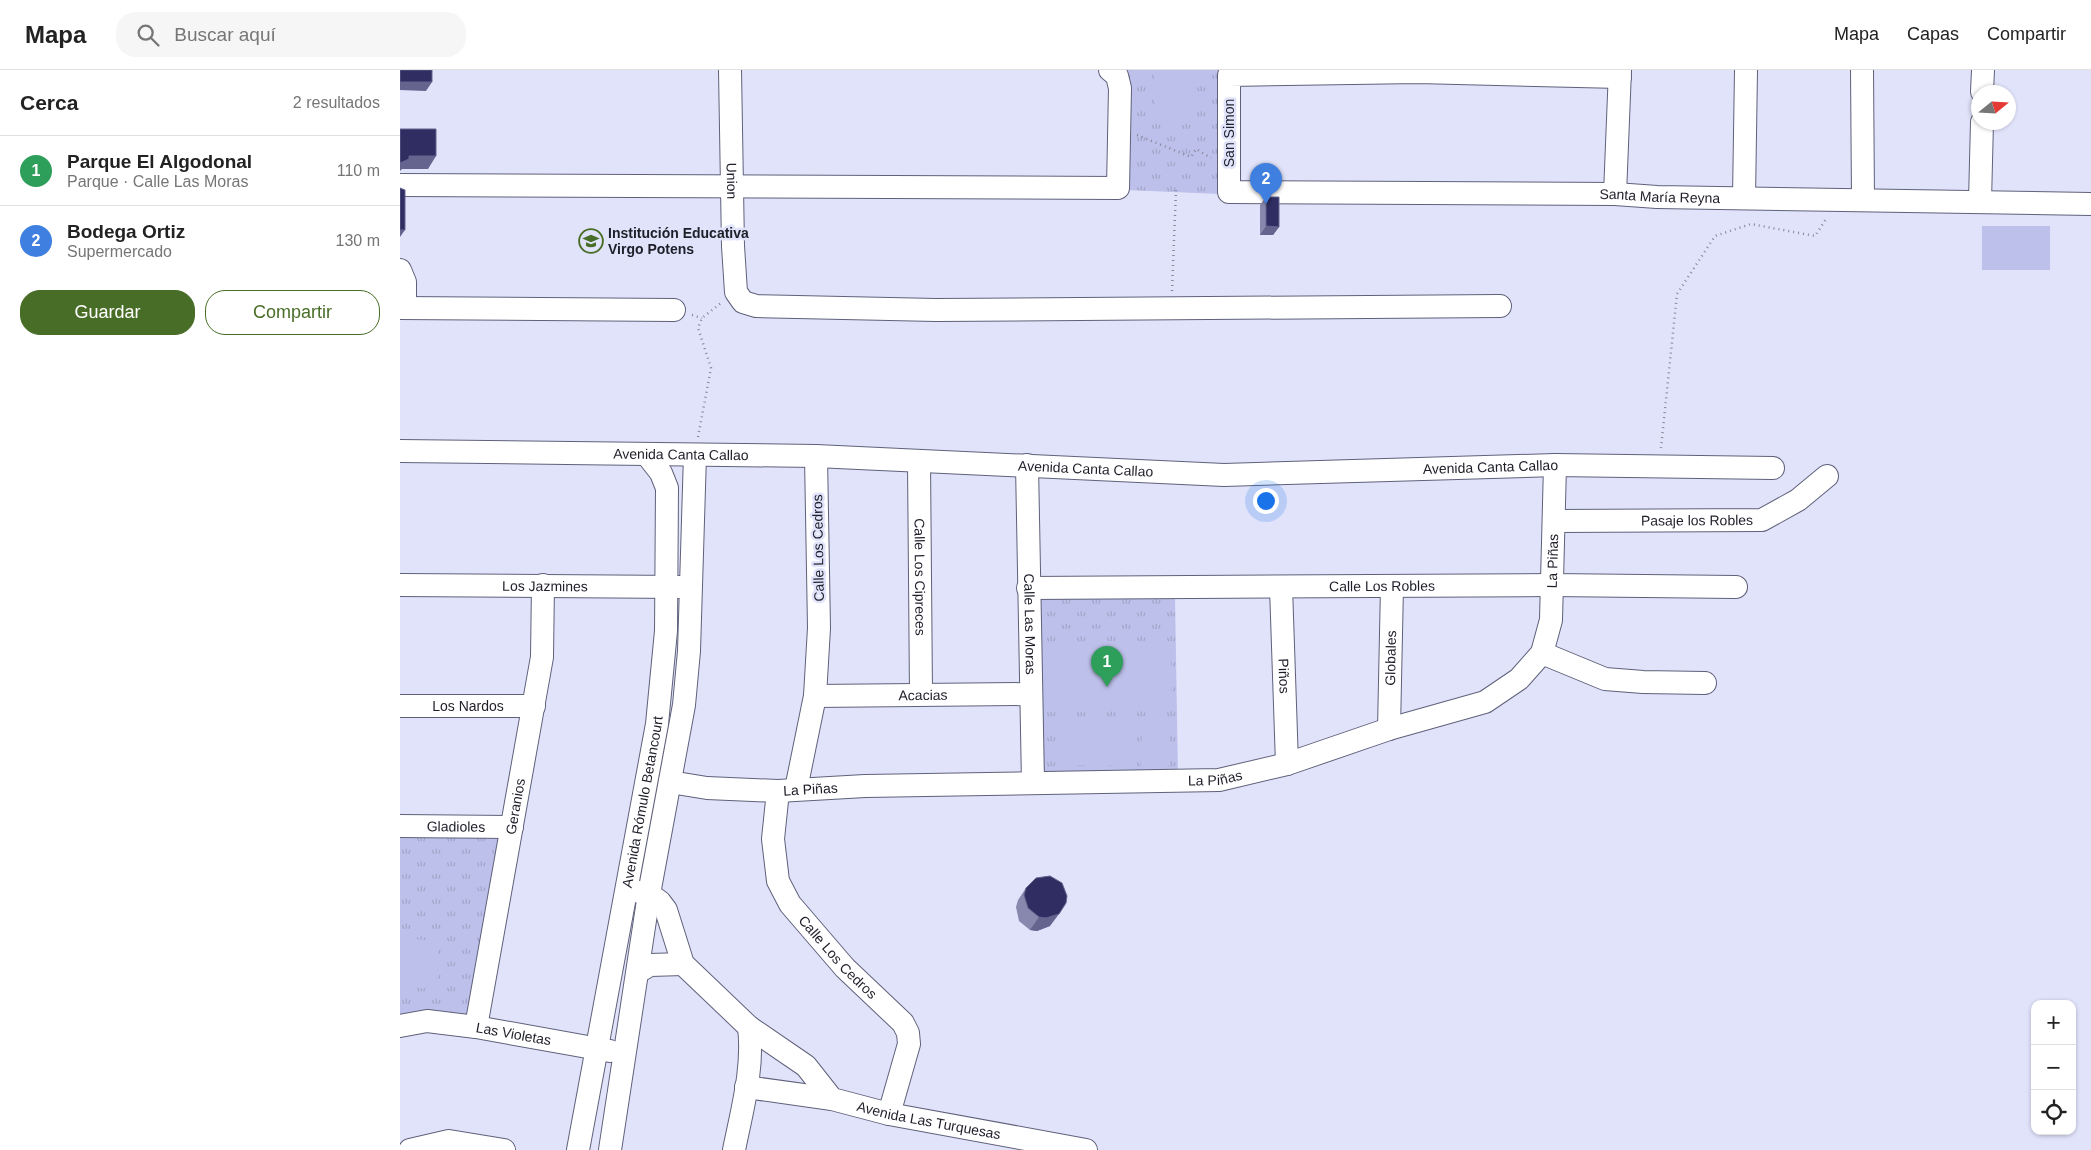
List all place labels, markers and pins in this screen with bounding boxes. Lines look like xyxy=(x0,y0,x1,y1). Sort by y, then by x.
pin: 2 xyxy=(1250,163,1282,204)
place label: Institución Educativa Virgo Potens xyxy=(608,225,749,257)
school or university icon: Institución Educativa Virgo Potens xyxy=(578,228,604,254)
pin: 1 xyxy=(1091,646,1123,687)

